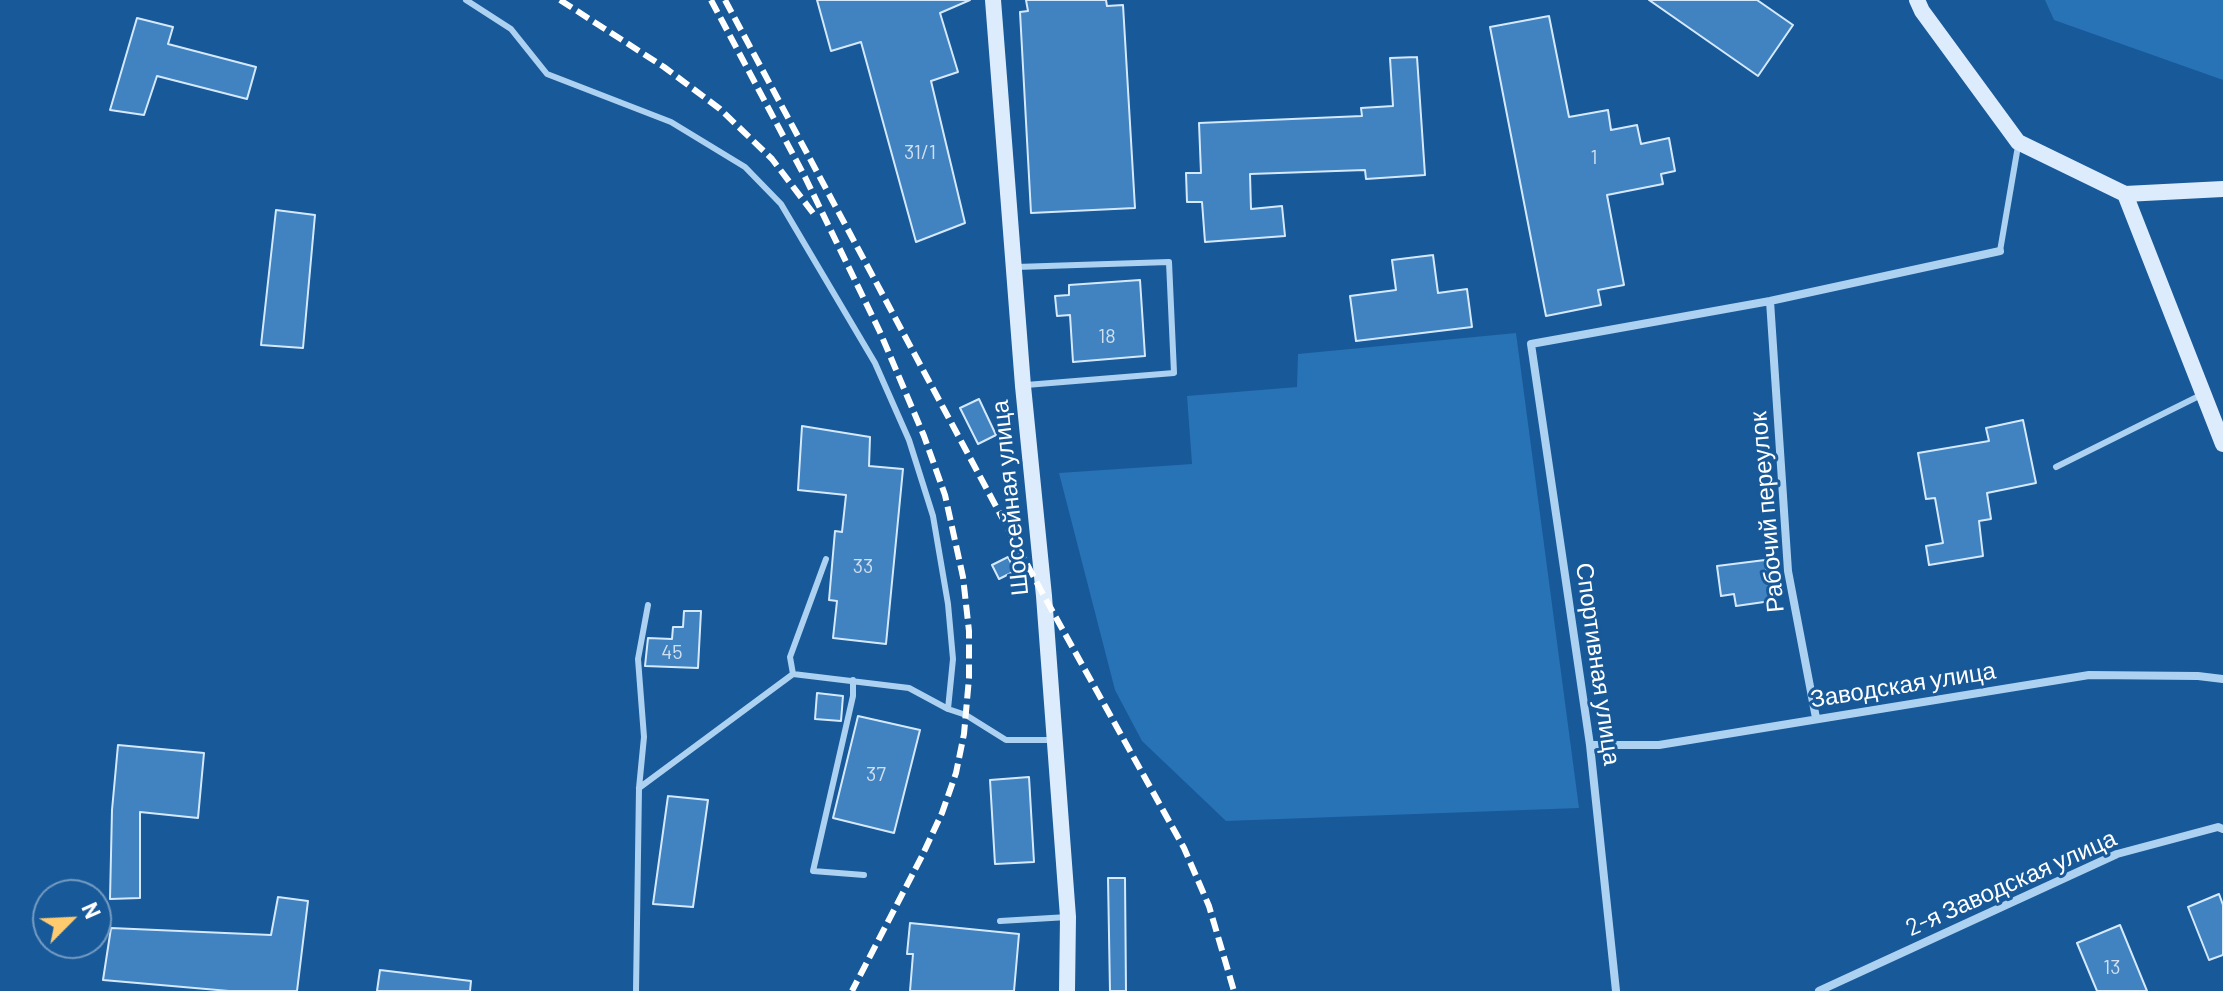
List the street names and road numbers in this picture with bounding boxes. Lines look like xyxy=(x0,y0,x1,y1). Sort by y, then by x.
street label: Шоссейная улица xyxy=(985,399,1035,597)
street label: Рабочий переулок xyxy=(1744,410,1790,614)
street label: Спортивная улица xyxy=(1570,561,1626,767)
street label: Заводская улица xyxy=(1808,656,1998,714)
street label: 2-я Заводская улица xyxy=(1901,824,2121,942)

